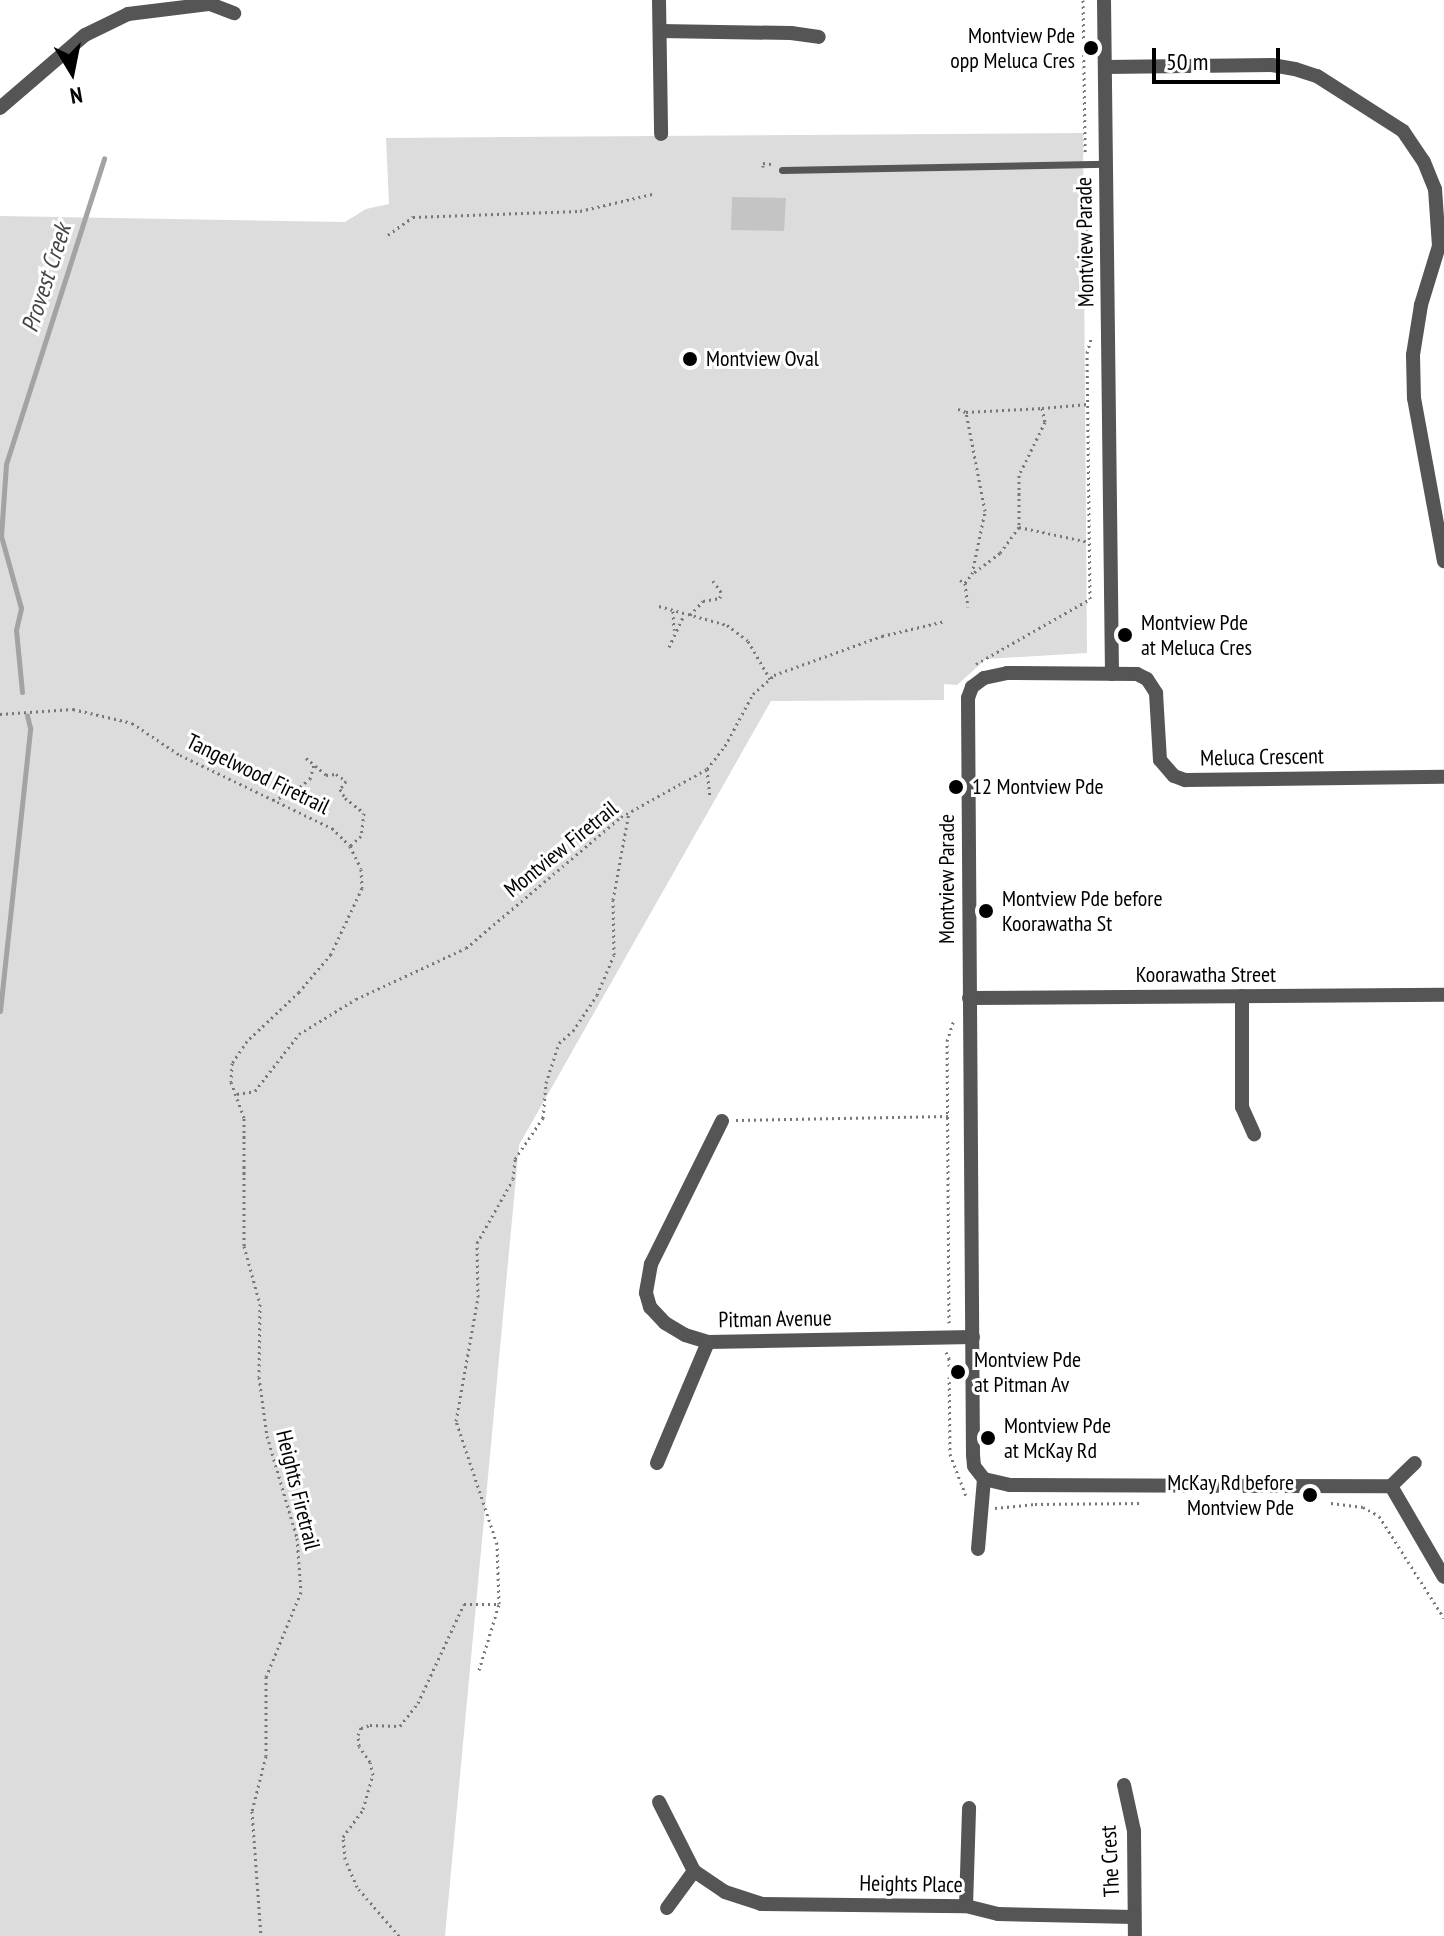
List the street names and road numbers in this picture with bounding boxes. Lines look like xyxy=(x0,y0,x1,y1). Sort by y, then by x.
street label: Montview Parade xyxy=(1071,177,1099,307)
street label: Tangelwood Firetrail xyxy=(182,728,334,820)
street label: Meluca Crescent xyxy=(1200,743,1324,771)
street label: Montview Firetrail xyxy=(499,795,623,903)
street label: Montview Parade xyxy=(934,814,960,944)
street label: Koorawatha Street xyxy=(1136,962,1276,988)
street label: Pitman Avenue xyxy=(718,1305,832,1333)
street label: Heights Firetrail xyxy=(270,1427,326,1553)
street label: The Crest xyxy=(1095,1825,1125,1897)
street label: Heights Place xyxy=(859,1870,963,1898)

